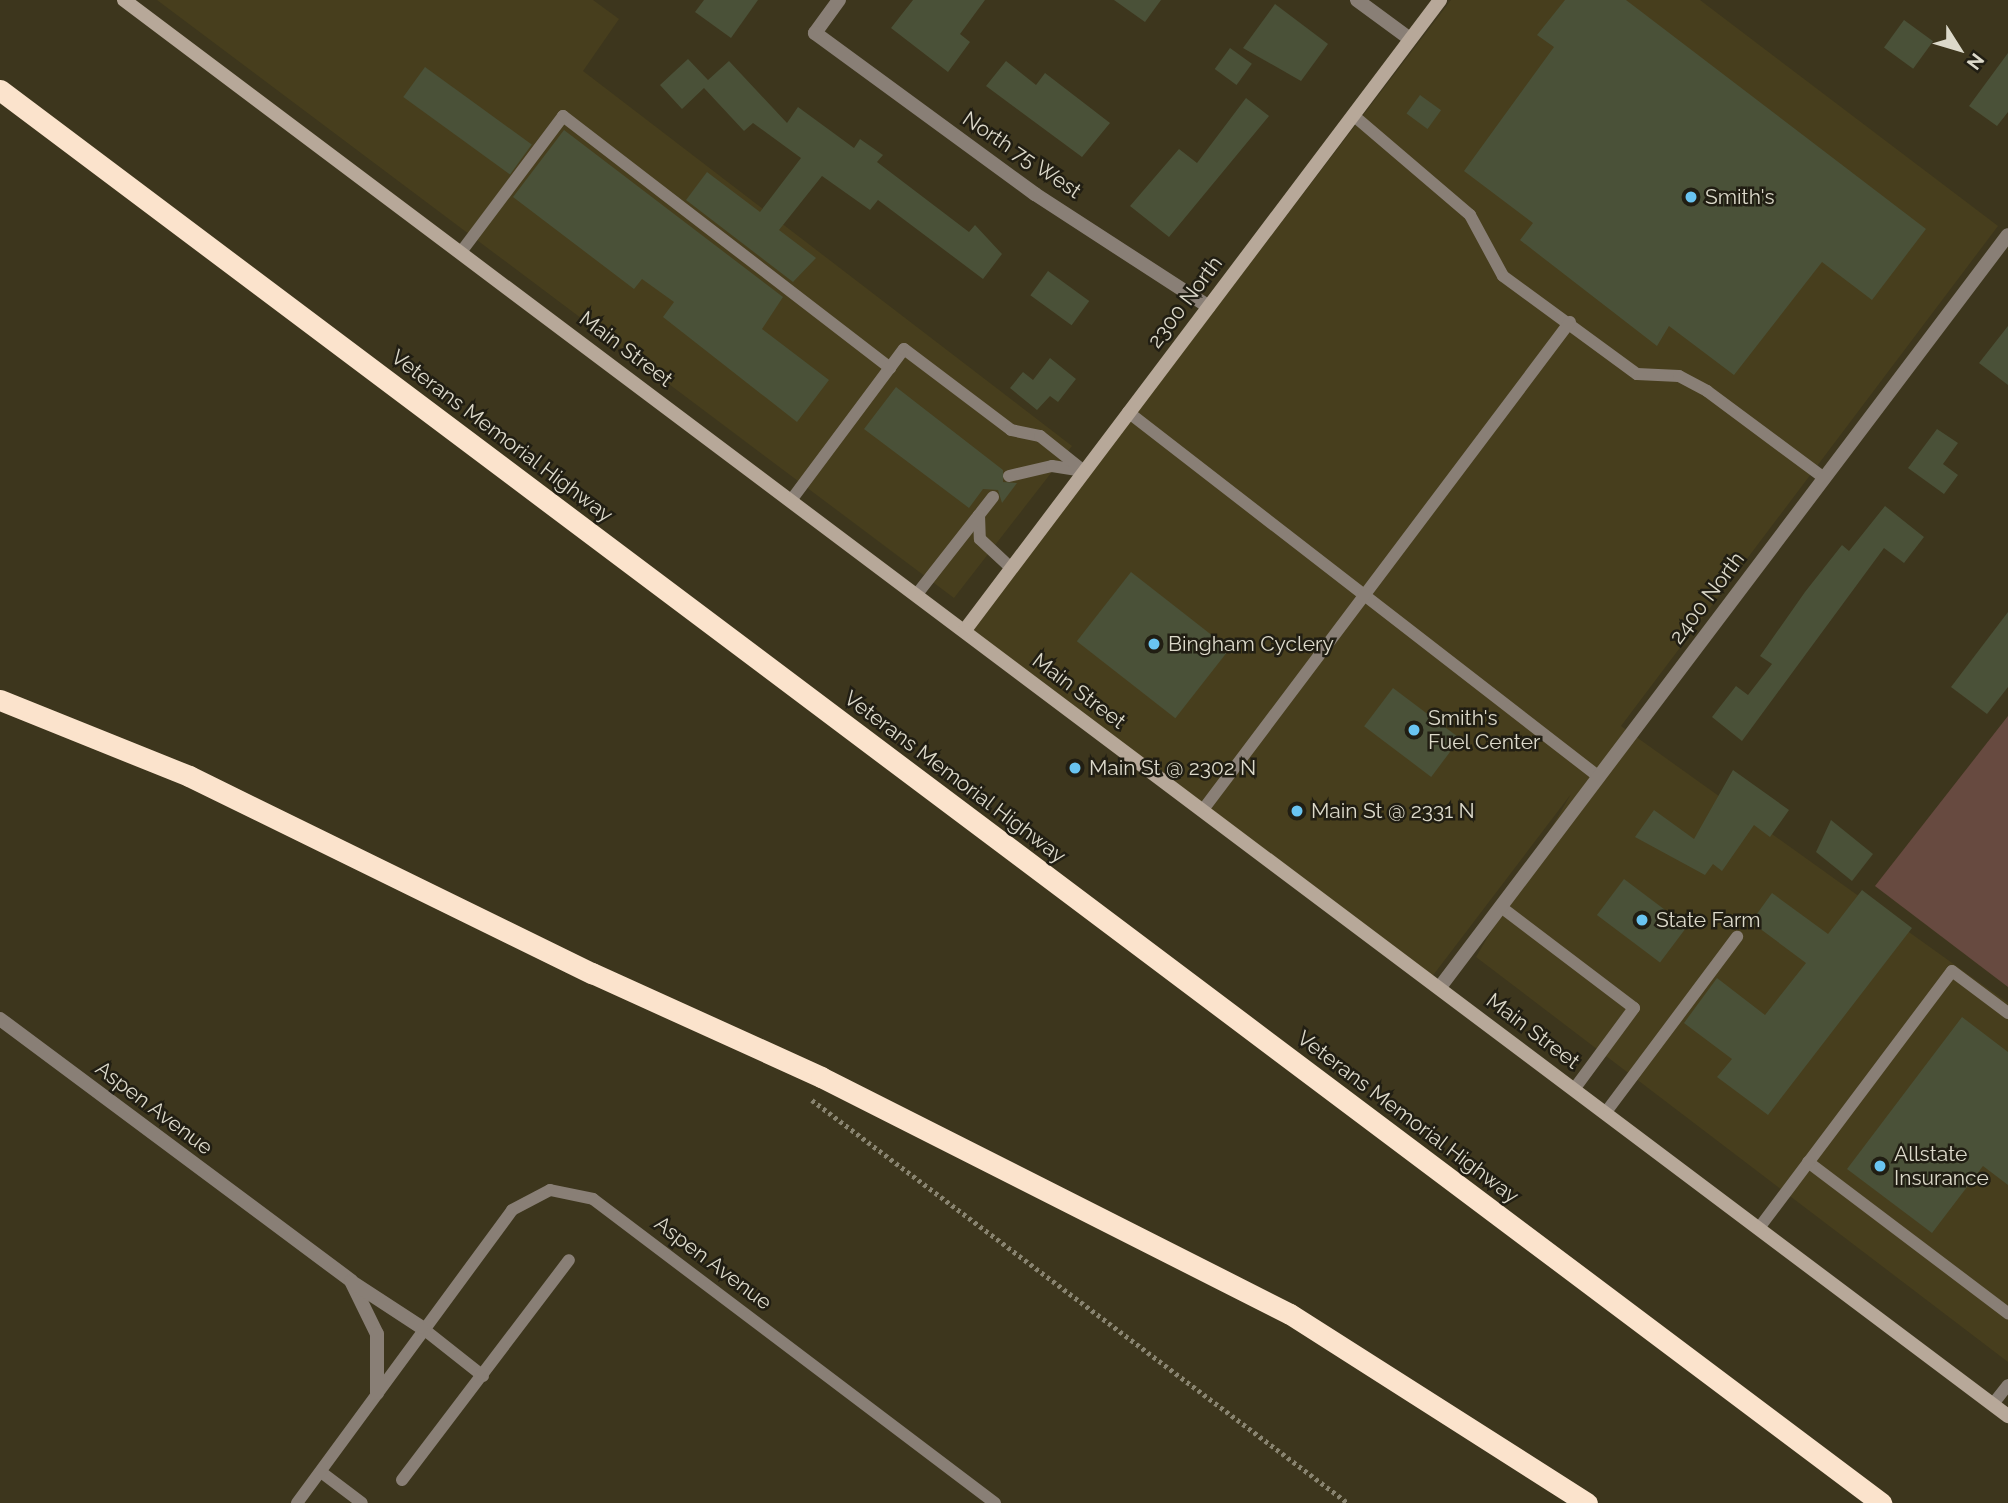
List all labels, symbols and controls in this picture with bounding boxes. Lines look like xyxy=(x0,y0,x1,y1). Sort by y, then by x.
north arrow xyxy=(1924,14,1994,84)
text: N xyxy=(1963,49,1989,74)
street label: North 75 West xyxy=(958,106,1086,204)
place label: Smith's xyxy=(1705,184,1775,210)
marker: Smith's xyxy=(1683,189,1699,205)
street label: 2300 North xyxy=(1142,251,1228,353)
street label: Main Street xyxy=(574,306,678,392)
street label: Veterans Memorial Highway xyxy=(386,344,618,528)
street label: 2400 North xyxy=(1664,547,1750,649)
place label: Bingham Cyclery xyxy=(1168,631,1334,657)
marker: Bingham Cyclery xyxy=(1146,636,1162,652)
street label: Main Street xyxy=(1027,648,1131,734)
street label: Veterans Memorial Highway xyxy=(839,685,1071,869)
place label: Smith's Fuel Center xyxy=(1428,705,1541,755)
marker: Smith's Fuel Center xyxy=(1406,722,1422,738)
place label: Main St @ 2302 N xyxy=(1089,755,1256,781)
marker: Main St @ 2302 N xyxy=(1067,760,1083,776)
place label: Main St @ 2331 N xyxy=(1311,798,1475,824)
marker: Main St @ 2331 N xyxy=(1289,803,1305,819)
place label: State Farm xyxy=(1656,907,1761,933)
marker: State Farm xyxy=(1634,912,1650,928)
street label: Main Street xyxy=(1481,988,1585,1074)
street label: Veterans Memorial Highway xyxy=(1292,1025,1524,1209)
street label: Aspen Avenue xyxy=(90,1056,218,1160)
place label: Allstate Insurance xyxy=(1894,1141,1989,1191)
marker: Allstate Insurance xyxy=(1872,1158,1888,1174)
street label: Aspen Avenue xyxy=(649,1211,777,1315)

